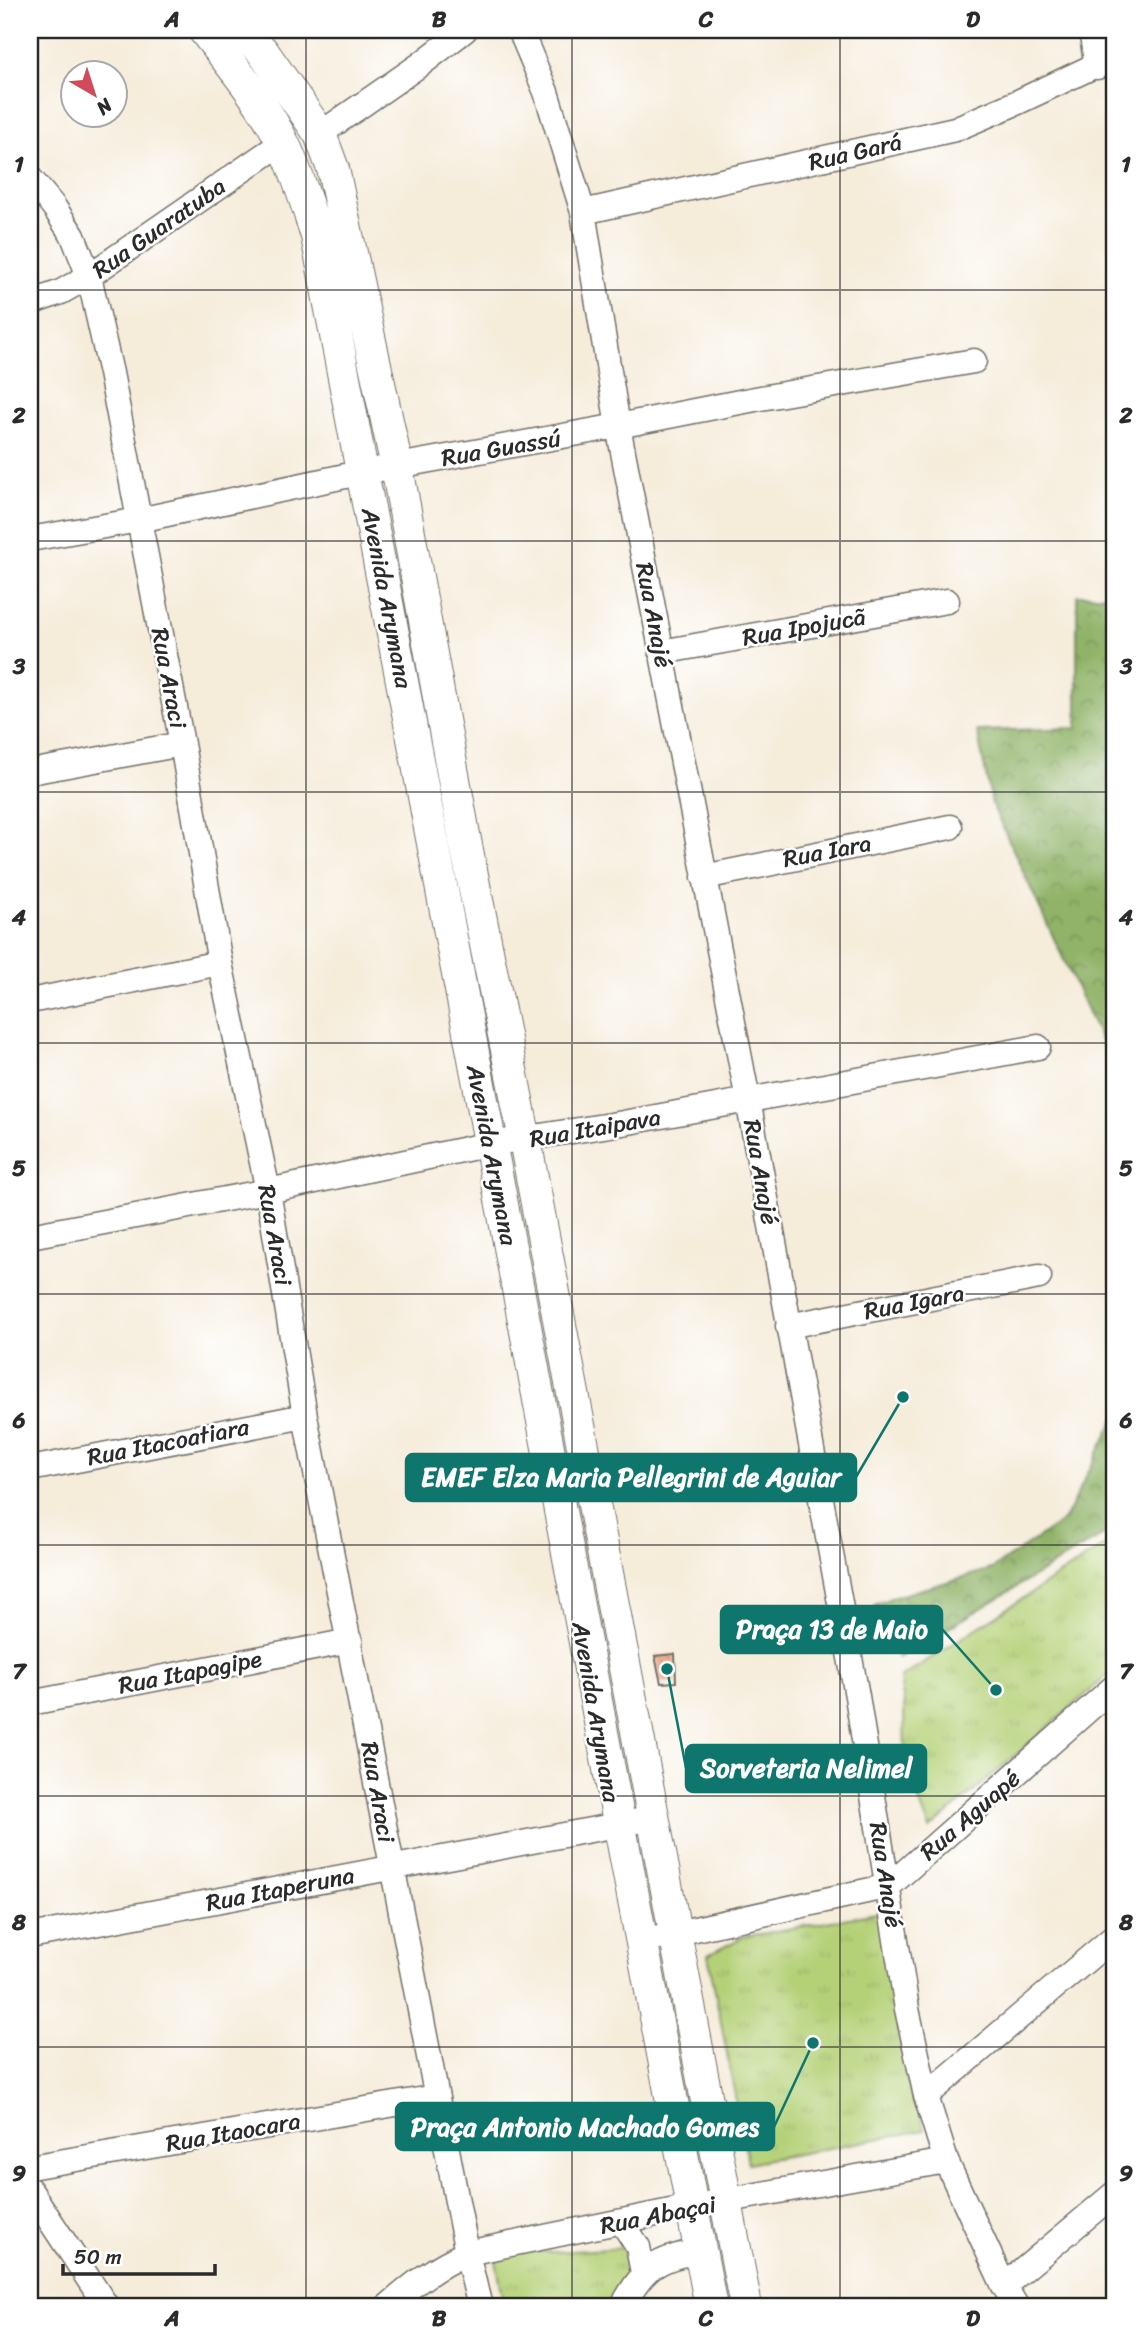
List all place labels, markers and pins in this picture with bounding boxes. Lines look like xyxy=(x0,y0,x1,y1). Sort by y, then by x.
callout: EMEF Elza Maria Pellegrini de Aguiar xyxy=(406,1454,856,1501)
callout: Praça 13 de Maio xyxy=(721,1606,942,1653)
callout: Sorveteria Nelimel xyxy=(686,1745,926,1792)
callout: Praça Antonio Machado Gomes xyxy=(396,2103,774,2150)

